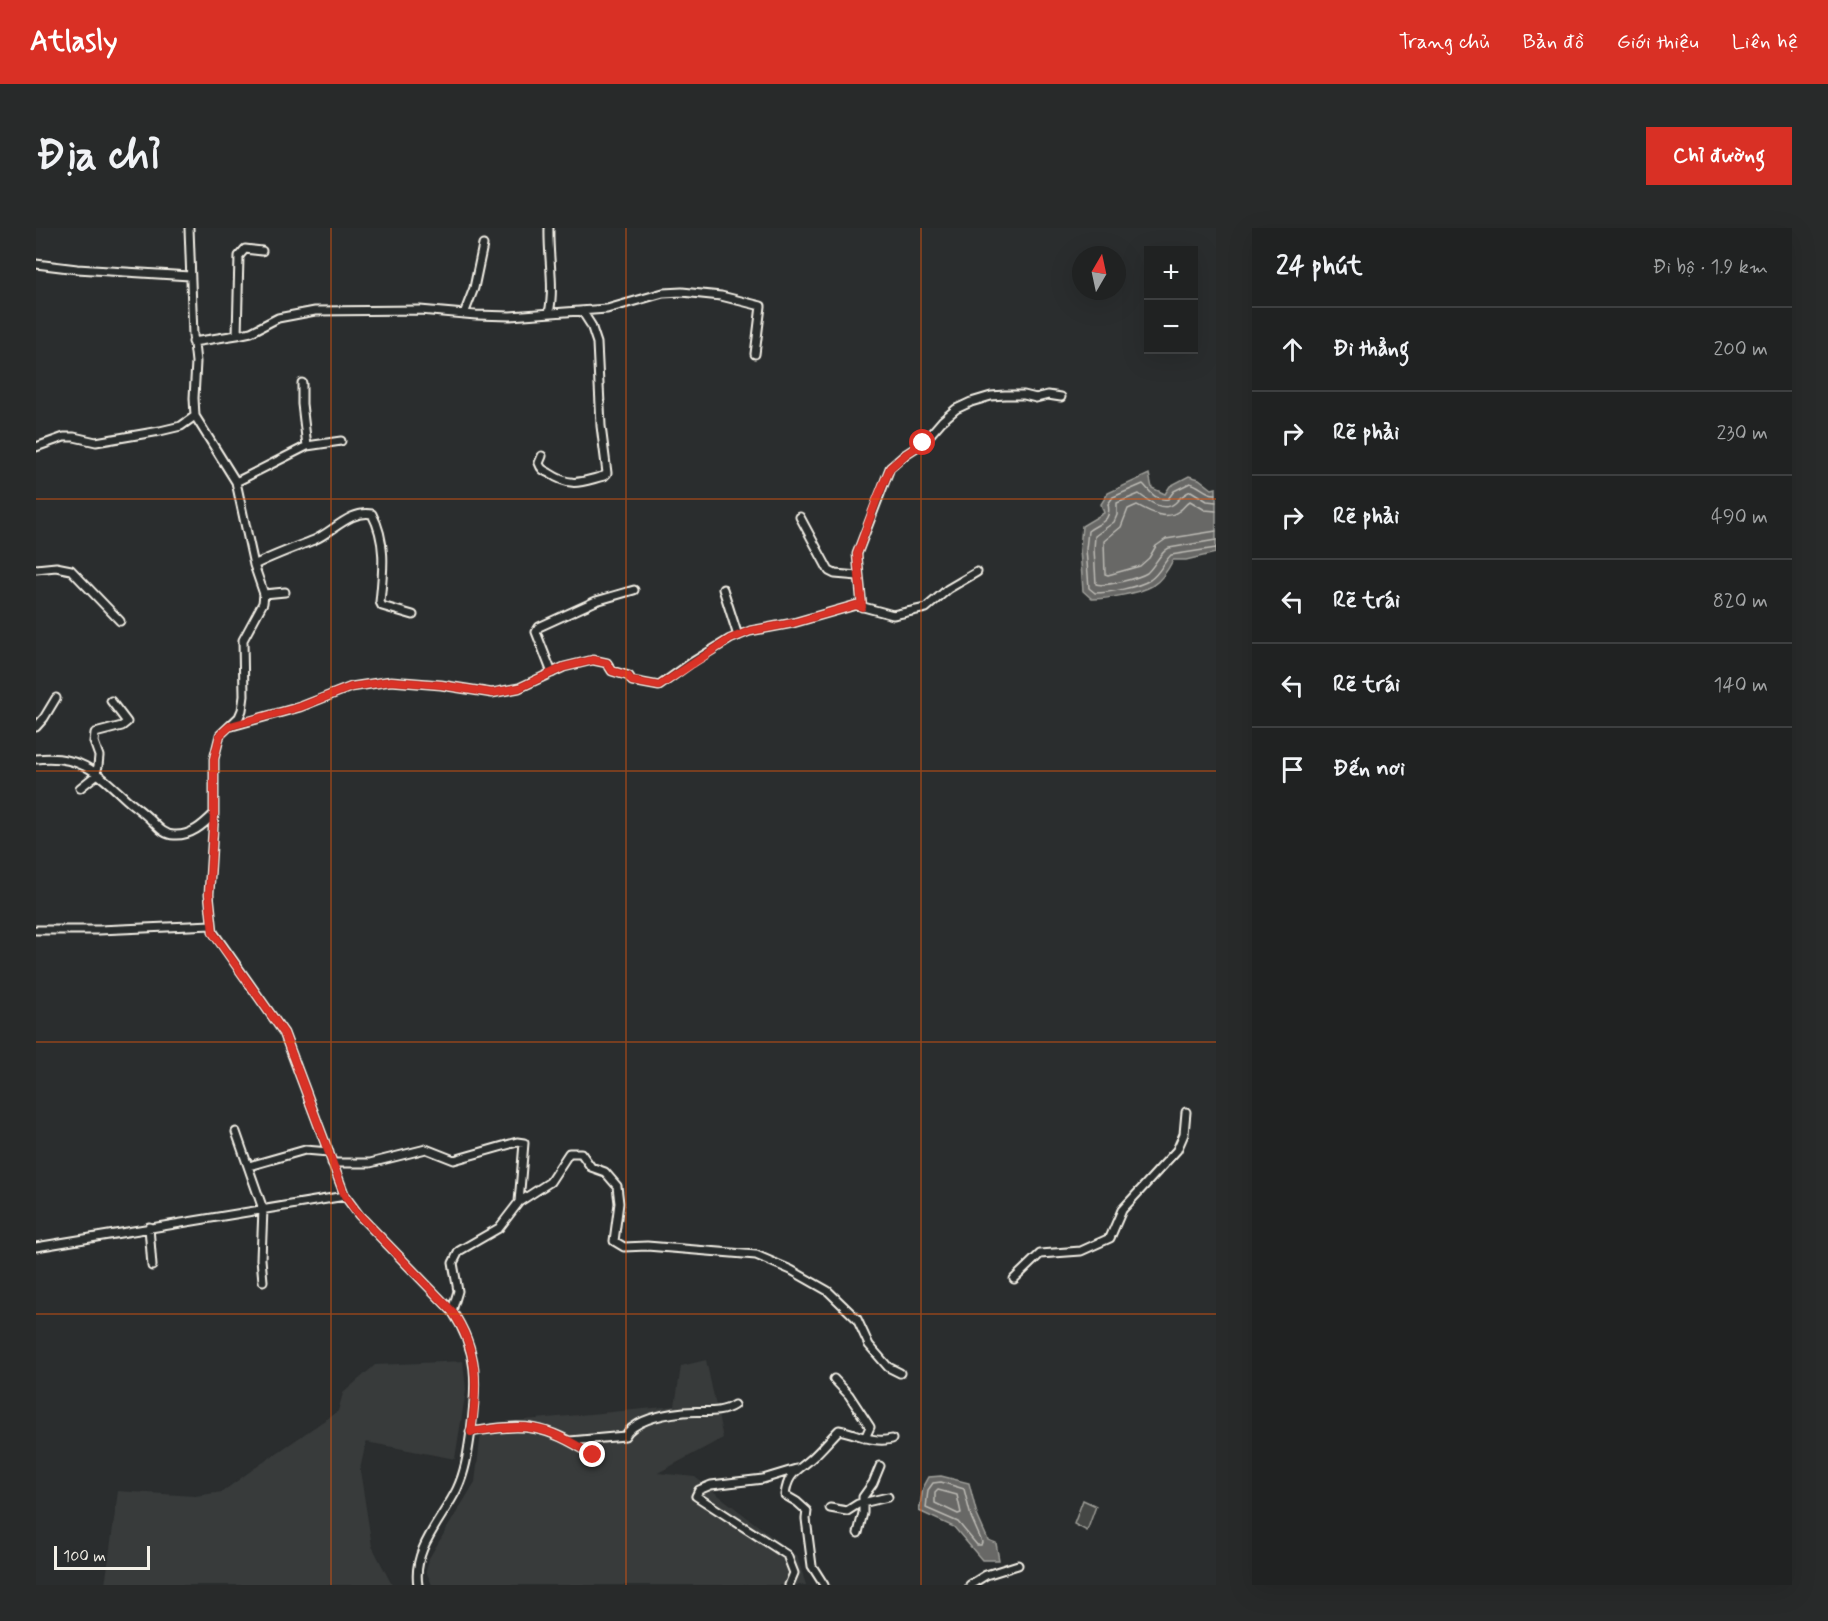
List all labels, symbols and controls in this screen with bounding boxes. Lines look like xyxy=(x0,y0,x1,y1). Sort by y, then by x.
text: Atlasly xyxy=(30,24,118,61)
text: Trang chủ xyxy=(1399,28,1490,56)
text: Bản đồ xyxy=(1523,28,1584,56)
text: Giới thiệu xyxy=(1617,28,1699,56)
text: Liên hệ xyxy=(1732,28,1798,56)
button: Chỉ đường xyxy=(1646,127,1792,185)
text: Địa chỉ xyxy=(36,129,161,184)
north arrow xyxy=(1072,246,1126,300)
map controls xyxy=(1144,246,1198,354)
button: + xyxy=(1144,246,1198,300)
text: 24 phút xyxy=(1276,250,1363,284)
text: Đi bộ · 1.9 km xyxy=(1652,254,1768,281)
button: − xyxy=(1144,300,1198,354)
icon: ahead xyxy=(1276,333,1309,366)
text: Đi thẳng xyxy=(1333,335,1409,363)
text: 200 m xyxy=(1713,336,1768,363)
icon: right xyxy=(1276,417,1309,450)
text: Rẽ phải xyxy=(1333,419,1399,447)
text: 230 m xyxy=(1716,420,1768,447)
route start xyxy=(909,429,935,455)
icon: right xyxy=(1276,501,1309,534)
text: Rẽ phải xyxy=(1333,503,1399,531)
text: 490 m xyxy=(1711,504,1768,531)
icon: left xyxy=(1276,585,1309,618)
text: Rẽ trái xyxy=(1333,587,1400,615)
text: 820 m xyxy=(1713,588,1768,615)
icon: left xyxy=(1276,669,1309,702)
text: Rẽ trái xyxy=(1333,671,1400,699)
text: 140 m xyxy=(1714,672,1768,699)
icon: arrive xyxy=(1276,753,1309,786)
text: Đến nơi xyxy=(1333,755,1405,783)
route end xyxy=(579,1441,605,1467)
scale bar xyxy=(54,1543,150,1570)
text: 100 m xyxy=(63,1546,106,1567)

